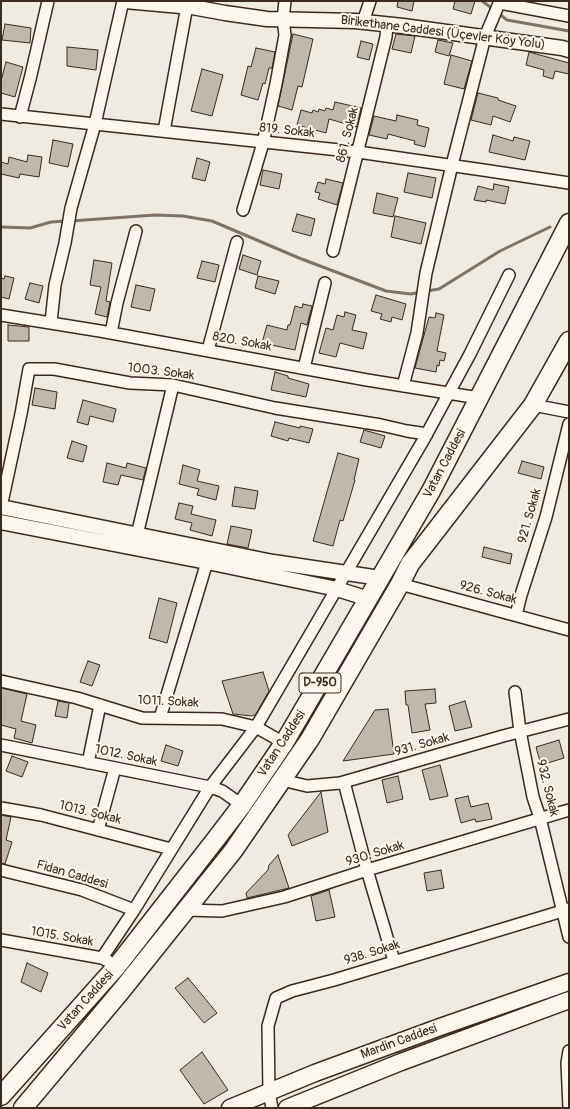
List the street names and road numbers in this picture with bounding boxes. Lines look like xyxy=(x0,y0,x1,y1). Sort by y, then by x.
street label: Birikethane Caddesi (Üçevler Köy Yolu) xyxy=(340,13,546,53)
street label: 861. Sokak xyxy=(334,106,362,164)
street label: 819. Sokak xyxy=(259,120,315,142)
street label: 820. Sokak xyxy=(211,329,273,355)
street label: 1003. Sokak xyxy=(127,360,195,384)
street label: Vatan Caddesi xyxy=(420,427,470,501)
street label: 921. Sokak xyxy=(515,487,545,545)
street label: 926. Sokak xyxy=(458,578,518,608)
road number: D-950 xyxy=(299,673,341,693)
street label: 1011. Sokak xyxy=(137,693,199,711)
street label: Vatan Caddesi xyxy=(255,708,309,780)
street label: 931. Sokak xyxy=(393,730,451,760)
street label: 1012. Sokak xyxy=(93,742,159,770)
street label: 932. Sokak xyxy=(532,758,562,818)
street label: 1013. Sokak xyxy=(57,798,123,828)
street label: 930. Sokak xyxy=(344,838,406,870)
street label: Fidan Caddesi xyxy=(34,857,110,893)
street label: 1015. Sokak xyxy=(30,924,94,950)
street label: 938. Sokak xyxy=(342,937,402,969)
street label: Vatan Caddesi xyxy=(55,968,117,1034)
street label: Mardin Caddesi xyxy=(359,1021,439,1063)

